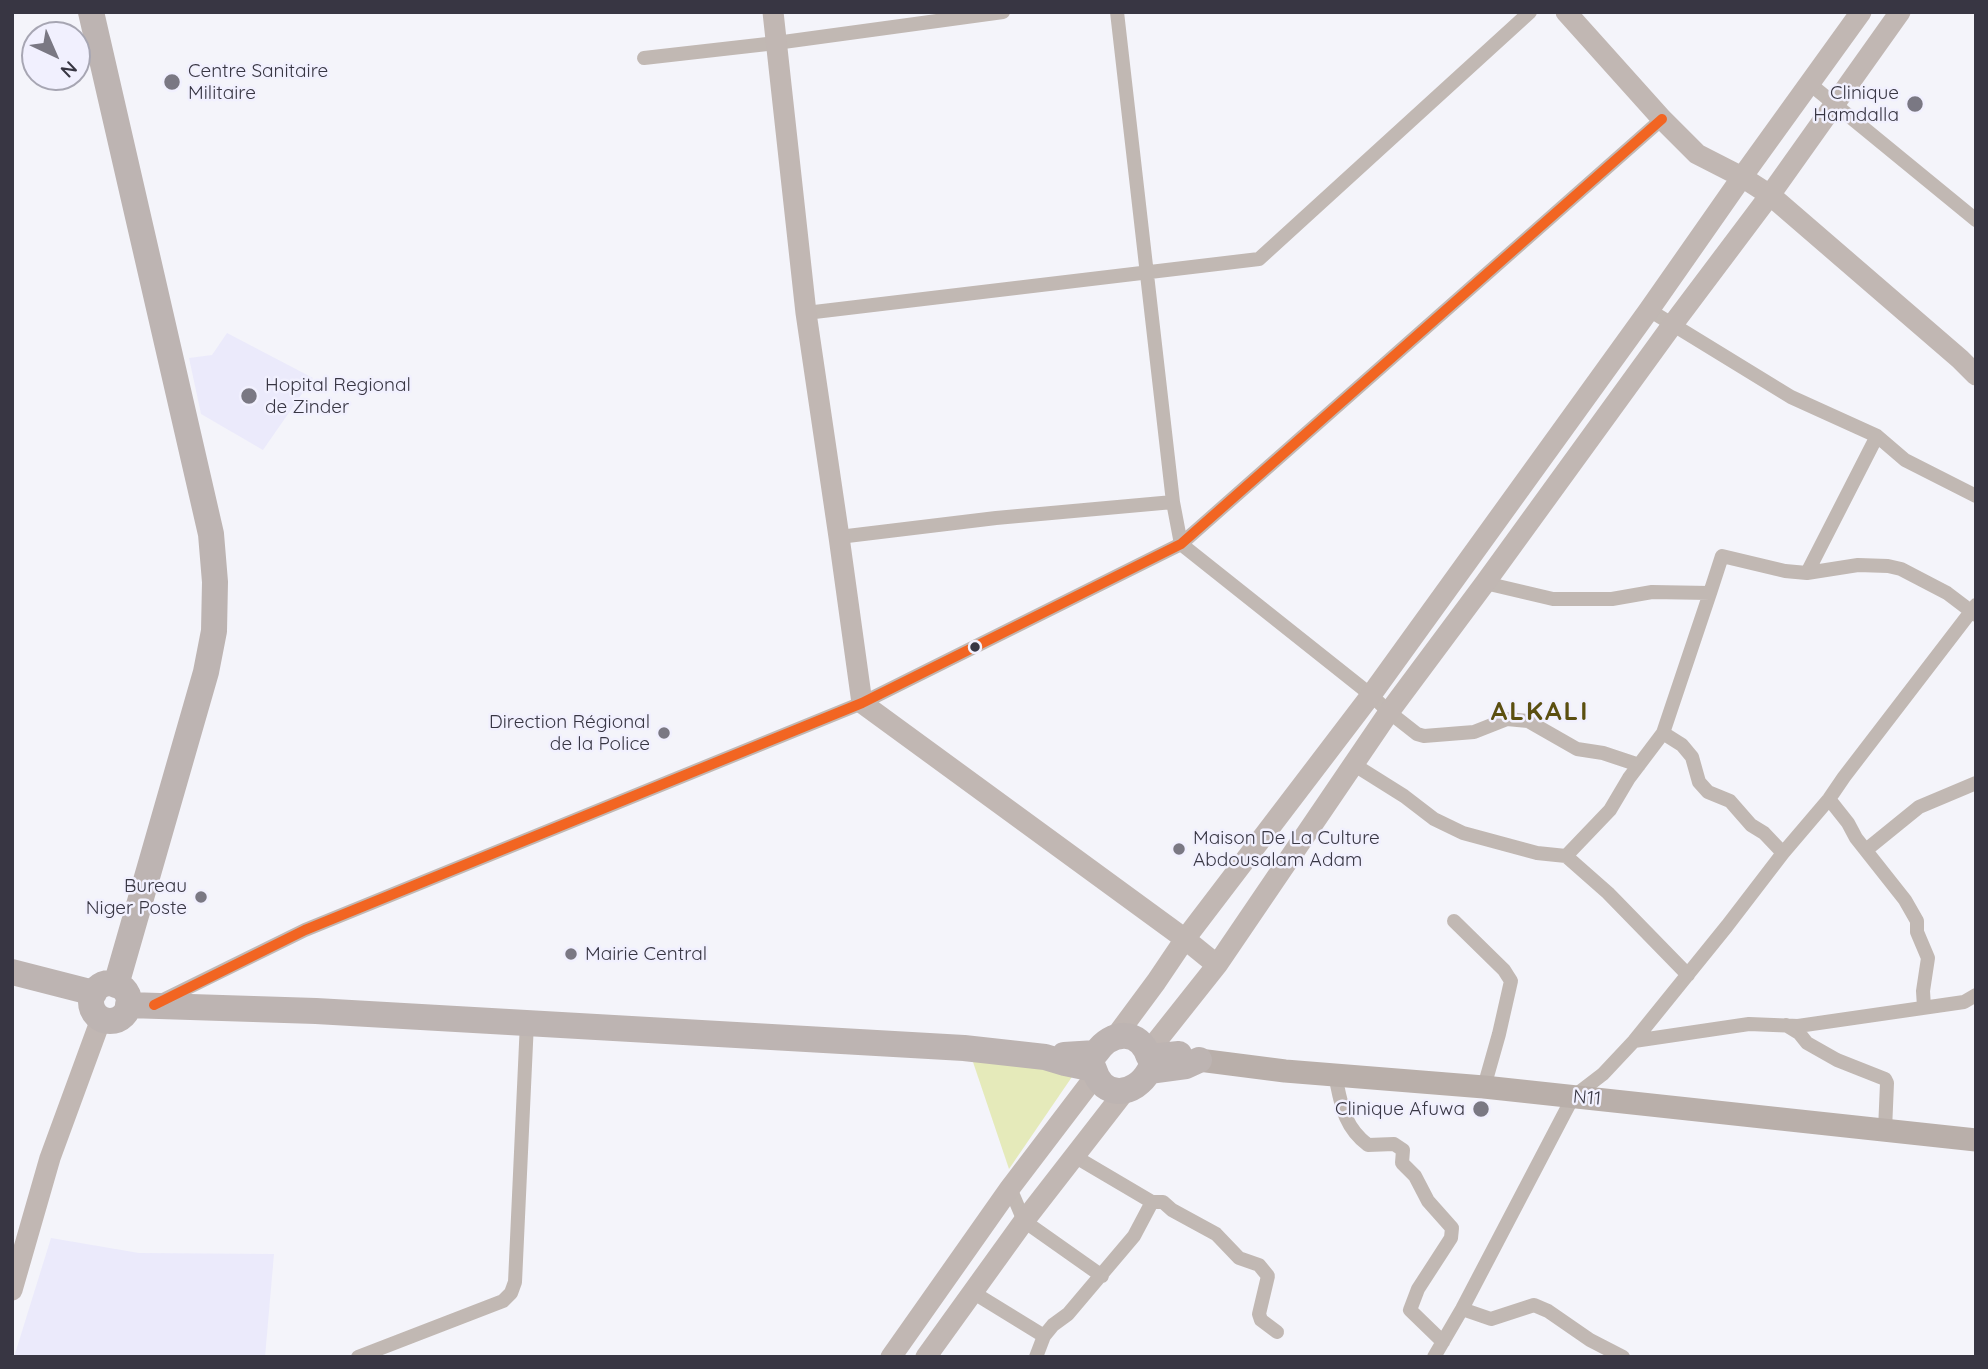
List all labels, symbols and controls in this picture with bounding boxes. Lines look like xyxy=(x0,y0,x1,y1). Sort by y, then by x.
north arrow xyxy=(21,21,91,91)
text: N xyxy=(56,56,83,83)
place label: Centre Sanitaire Militaire xyxy=(188,60,328,104)
marker: Centre Sanitaire Militaire xyxy=(162,72,182,92)
place label: Clinique Hamdalla xyxy=(1813,82,1899,126)
marker: Clinique Hamdalla xyxy=(1905,94,1925,114)
place label: Hopital Regional de Zinder xyxy=(265,374,411,418)
marker: Hopital Regional de Zinder xyxy=(239,386,259,406)
unlabelled marker xyxy=(968,640,982,654)
district label: ALKALI xyxy=(1491,696,1589,728)
place label: Direction Régional de la Police xyxy=(489,711,650,755)
marker: Direction Régional de la Police xyxy=(656,725,672,741)
place label: Maison De La Culture Abdousalam Adam xyxy=(1193,827,1380,871)
marker: Maison De La Culture Abdousalam Adam xyxy=(1171,841,1187,857)
place label: Bureau Niger Poste xyxy=(86,875,187,919)
marker: Bureau Niger Poste xyxy=(193,889,209,905)
place label: Mairie Central xyxy=(585,943,707,965)
marker: Mairie Central xyxy=(563,946,579,962)
street label: N11 xyxy=(1572,1085,1602,1111)
place label: Clinique Afuwa xyxy=(1335,1098,1465,1120)
marker: Clinique Afuwa xyxy=(1471,1099,1491,1119)

